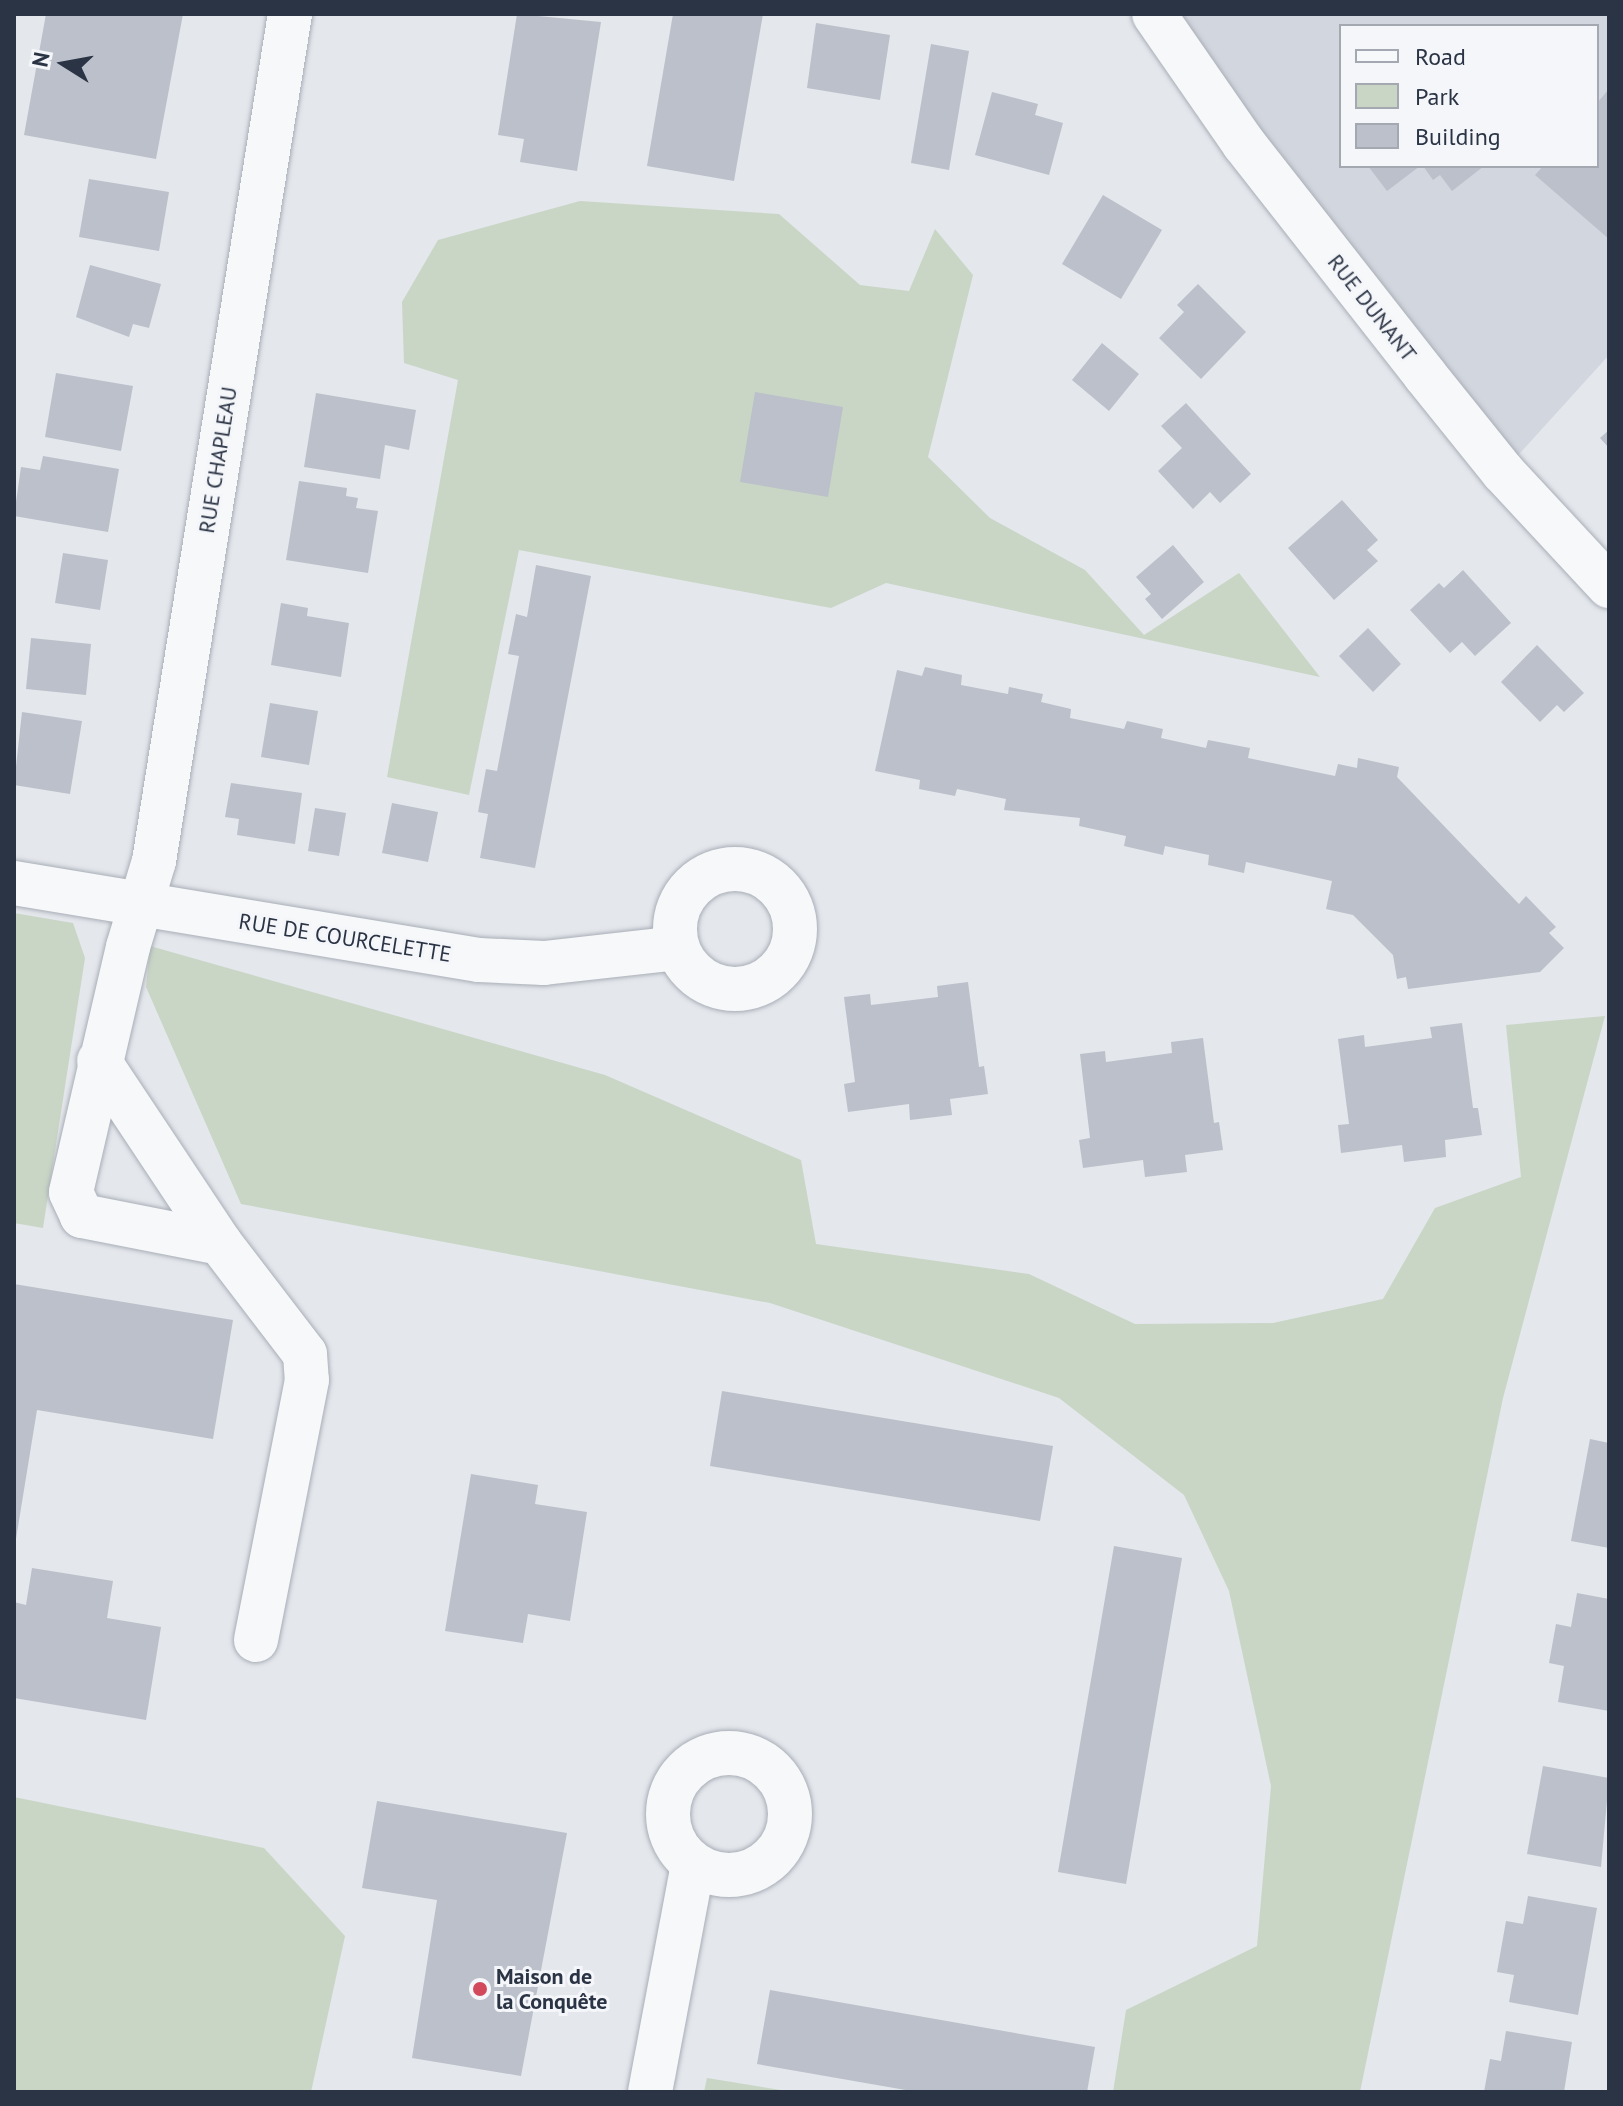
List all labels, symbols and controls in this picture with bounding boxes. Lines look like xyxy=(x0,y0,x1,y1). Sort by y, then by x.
north arrow xyxy=(24,24,104,104)
legend xyxy=(1339,24,1599,168)
text: Road xyxy=(1415,41,1466,72)
text: N xyxy=(25,50,56,69)
text: Park xyxy=(1415,81,1459,112)
text: Building xyxy=(1415,121,1501,152)
street label: RUE DUNANT xyxy=(1322,249,1422,367)
street label: RUE CHAPLEAU xyxy=(193,385,243,535)
street label: RUE DE COURCELETTE xyxy=(237,908,453,968)
place label: Maison de la Conquête xyxy=(496,1963,608,2014)
marker: Maison de la Conquête xyxy=(471,1980,489,1998)

